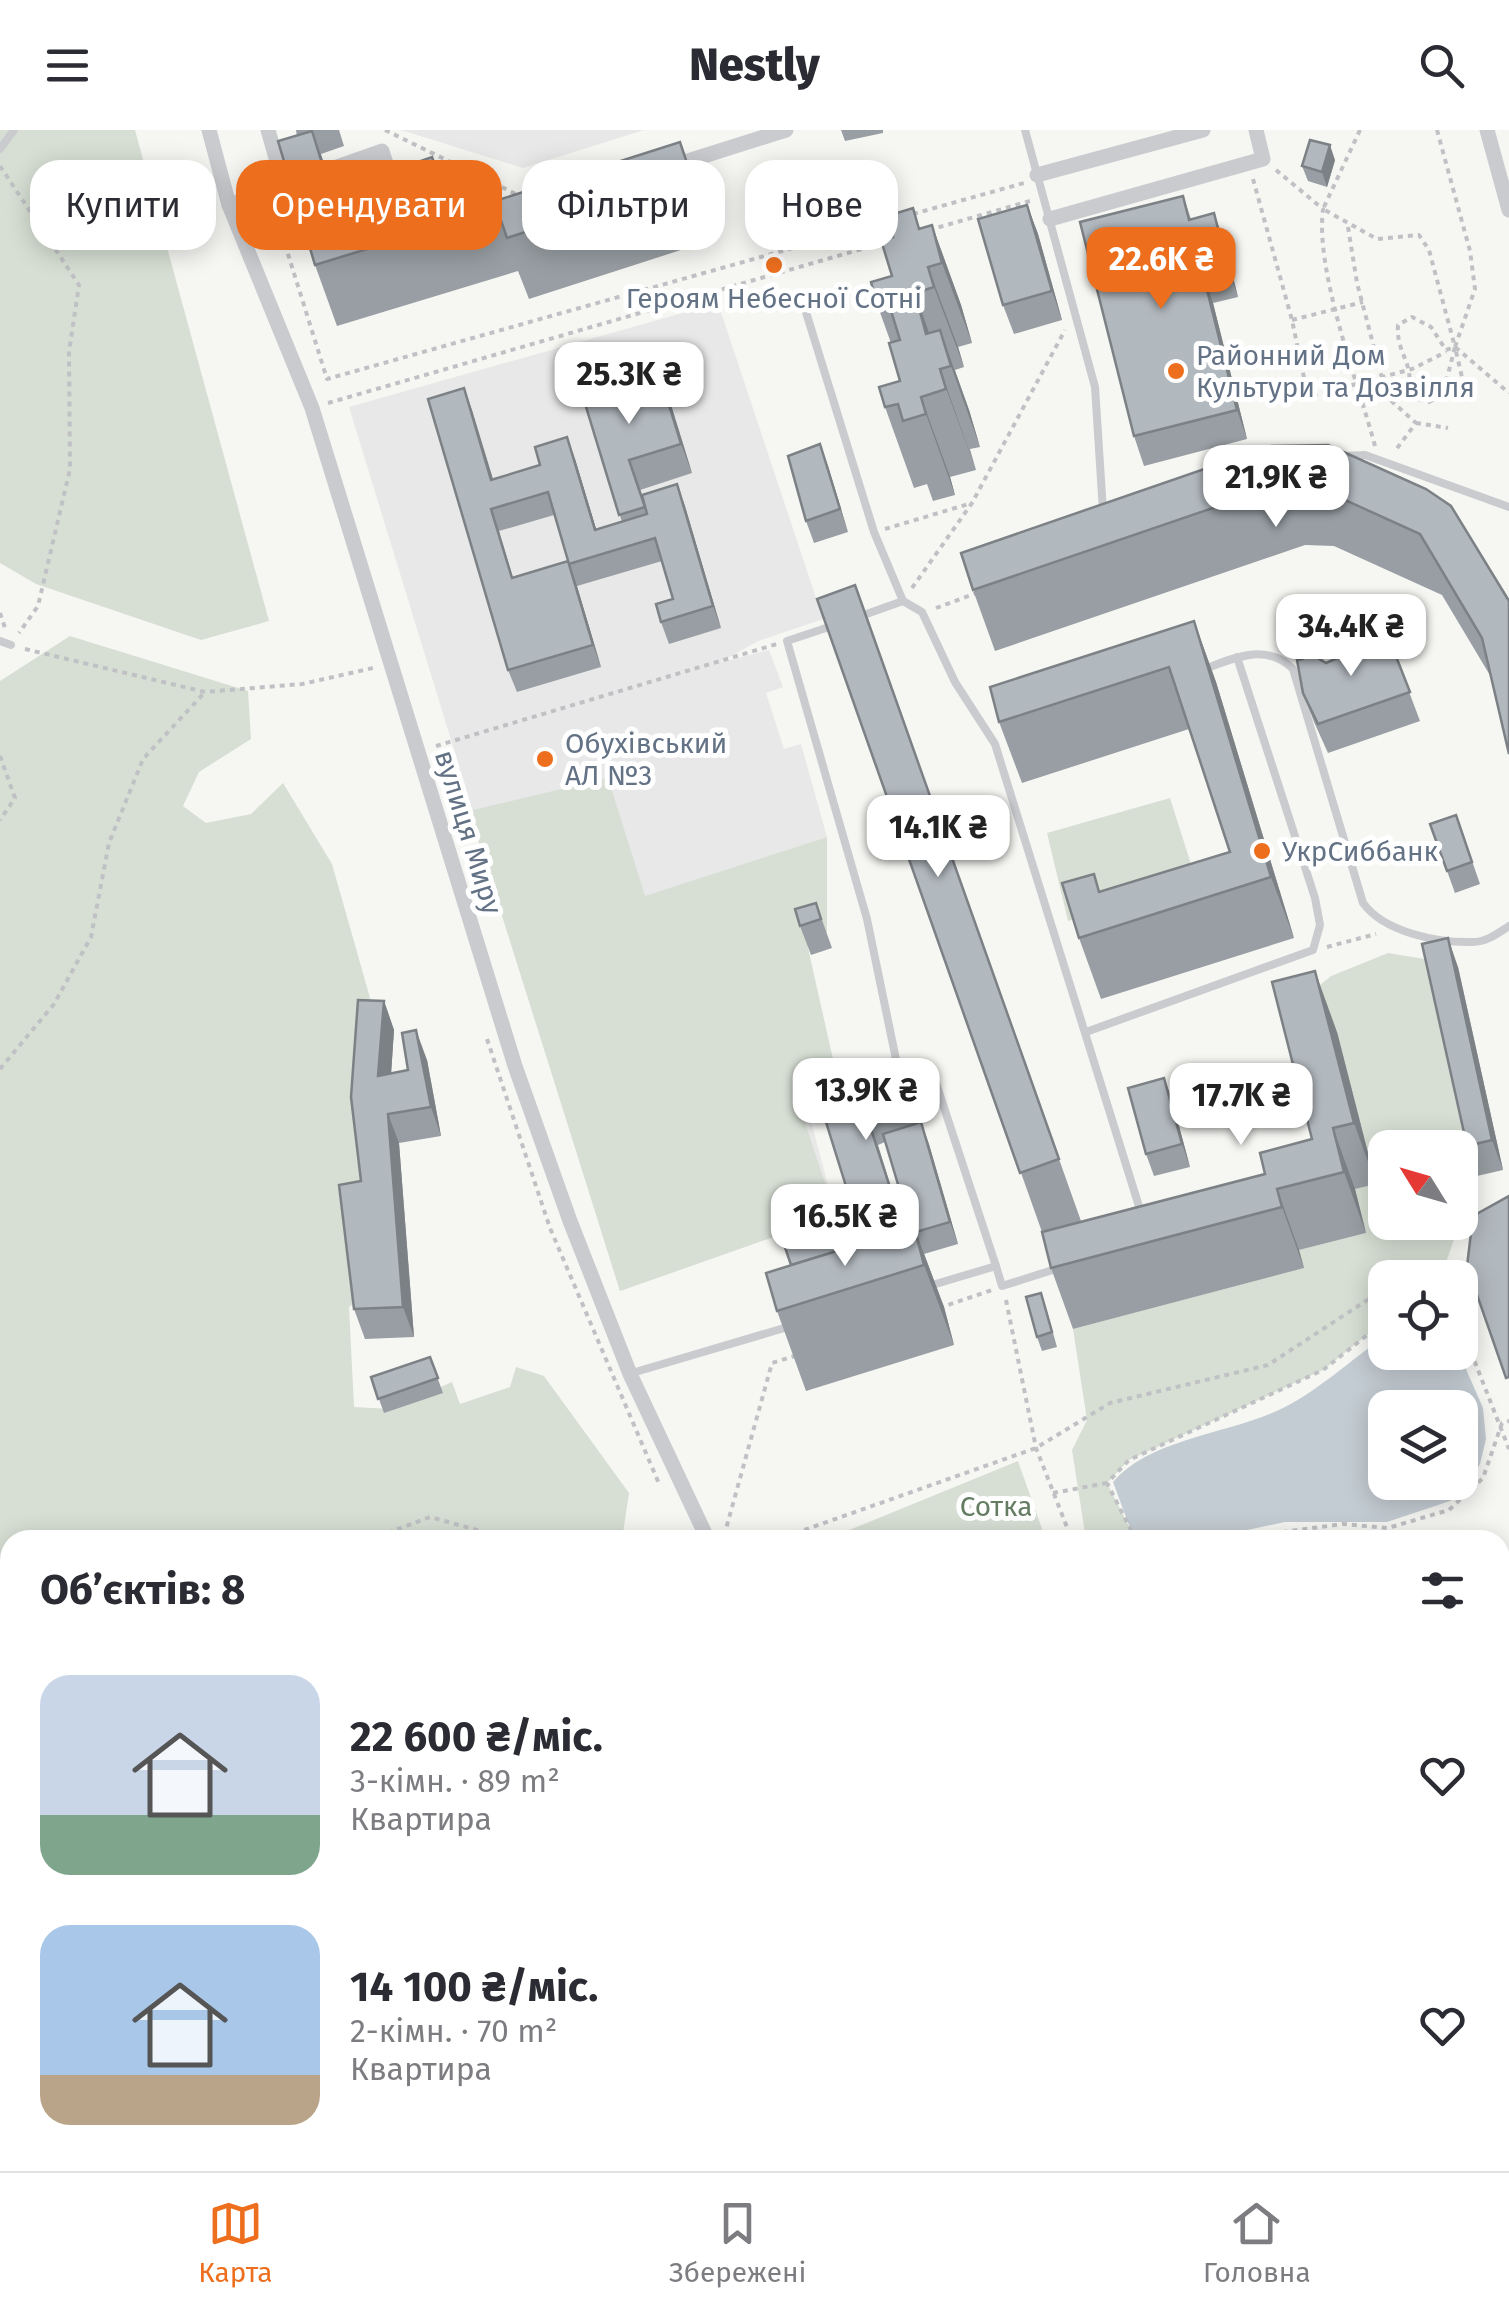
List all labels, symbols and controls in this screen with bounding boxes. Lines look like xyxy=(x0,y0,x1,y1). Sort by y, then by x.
icon: menu xyxy=(40,38,95,93)
text: Nestly xyxy=(689,38,820,92)
icon: search xyxy=(1414,38,1469,93)
chip: Купити xyxy=(30,160,216,250)
chip: Орендувати xyxy=(236,160,502,250)
chip: Фільтри xyxy=(522,160,725,250)
chip: Нове xyxy=(745,160,898,250)
pin: 22.6K ₴ xyxy=(1069,227,1253,312)
text: 22.6K ₴ xyxy=(1109,240,1213,278)
marker: Героям Небесної Сотні xyxy=(763,254,785,276)
place label: Героям Небесної Сотні xyxy=(626,282,922,315)
place label: Районний Дом Культури та Дозвілля xyxy=(1196,339,1475,404)
pin: 25.3K ₴ xyxy=(537,342,721,427)
text: 25.3K ₴ xyxy=(577,355,681,393)
marker: Районний Дом Культури та Дозвілля xyxy=(1165,360,1187,382)
pin: 21.9K ₴ xyxy=(1184,445,1368,530)
text: 21.9K ₴ xyxy=(1225,458,1327,496)
pin: 34.4K ₴ xyxy=(1259,594,1443,679)
text: 34.4K ₴ xyxy=(1298,607,1404,645)
place label: Обухівський АЛ №3 xyxy=(565,727,727,792)
street label: вулиця Миру xyxy=(428,746,509,918)
marker: Обухівський АЛ №3 xyxy=(534,748,556,770)
pin: 14.1K ₴ xyxy=(846,795,1030,880)
text: 14.1K ₴ xyxy=(889,808,987,846)
place label: УкрСиббанк xyxy=(1282,835,1438,868)
marker: УкрСиббанк xyxy=(1251,840,1273,862)
pin: 13.9K ₴ xyxy=(774,1058,958,1143)
pin: 17.7K ₴ xyxy=(1149,1063,1333,1148)
text: 13.9K ₴ xyxy=(815,1071,917,1109)
text: 17.7K ₴ xyxy=(1192,1076,1290,1114)
north arrow xyxy=(1368,1130,1478,1240)
map controls xyxy=(1368,1130,1478,1500)
pin: 16.5K ₴ xyxy=(753,1184,937,1269)
text: 16.5K ₴ xyxy=(793,1197,897,1235)
button: locate xyxy=(1368,1260,1478,1370)
button: layers xyxy=(1368,1390,1478,1500)
park label: Сотка xyxy=(960,1490,1032,1523)
icon: filters xyxy=(1415,1563,1470,1618)
text: Об’єктів: 8 xyxy=(40,1565,245,1615)
text: 22 600 ₴/міс. xyxy=(350,1712,603,1762)
icon: home xyxy=(120,1715,240,1835)
icon: heart xyxy=(1415,1748,1470,1803)
text: 3-кімн. · 89 m² xyxy=(350,1762,560,1800)
text: Квартира xyxy=(350,1800,492,1838)
text: 14 100 ₴/міс. xyxy=(350,1962,598,2012)
icon: home xyxy=(120,1965,240,2085)
icon: heart xyxy=(1415,1998,1470,2053)
text: 2-кімн. · 70 m² xyxy=(350,2012,557,2050)
text: Квартира xyxy=(350,2050,492,2088)
tab: Карта xyxy=(198,2196,273,2289)
tab: Збережені xyxy=(669,2196,806,2289)
tab: Головна xyxy=(1203,2196,1311,2289)

